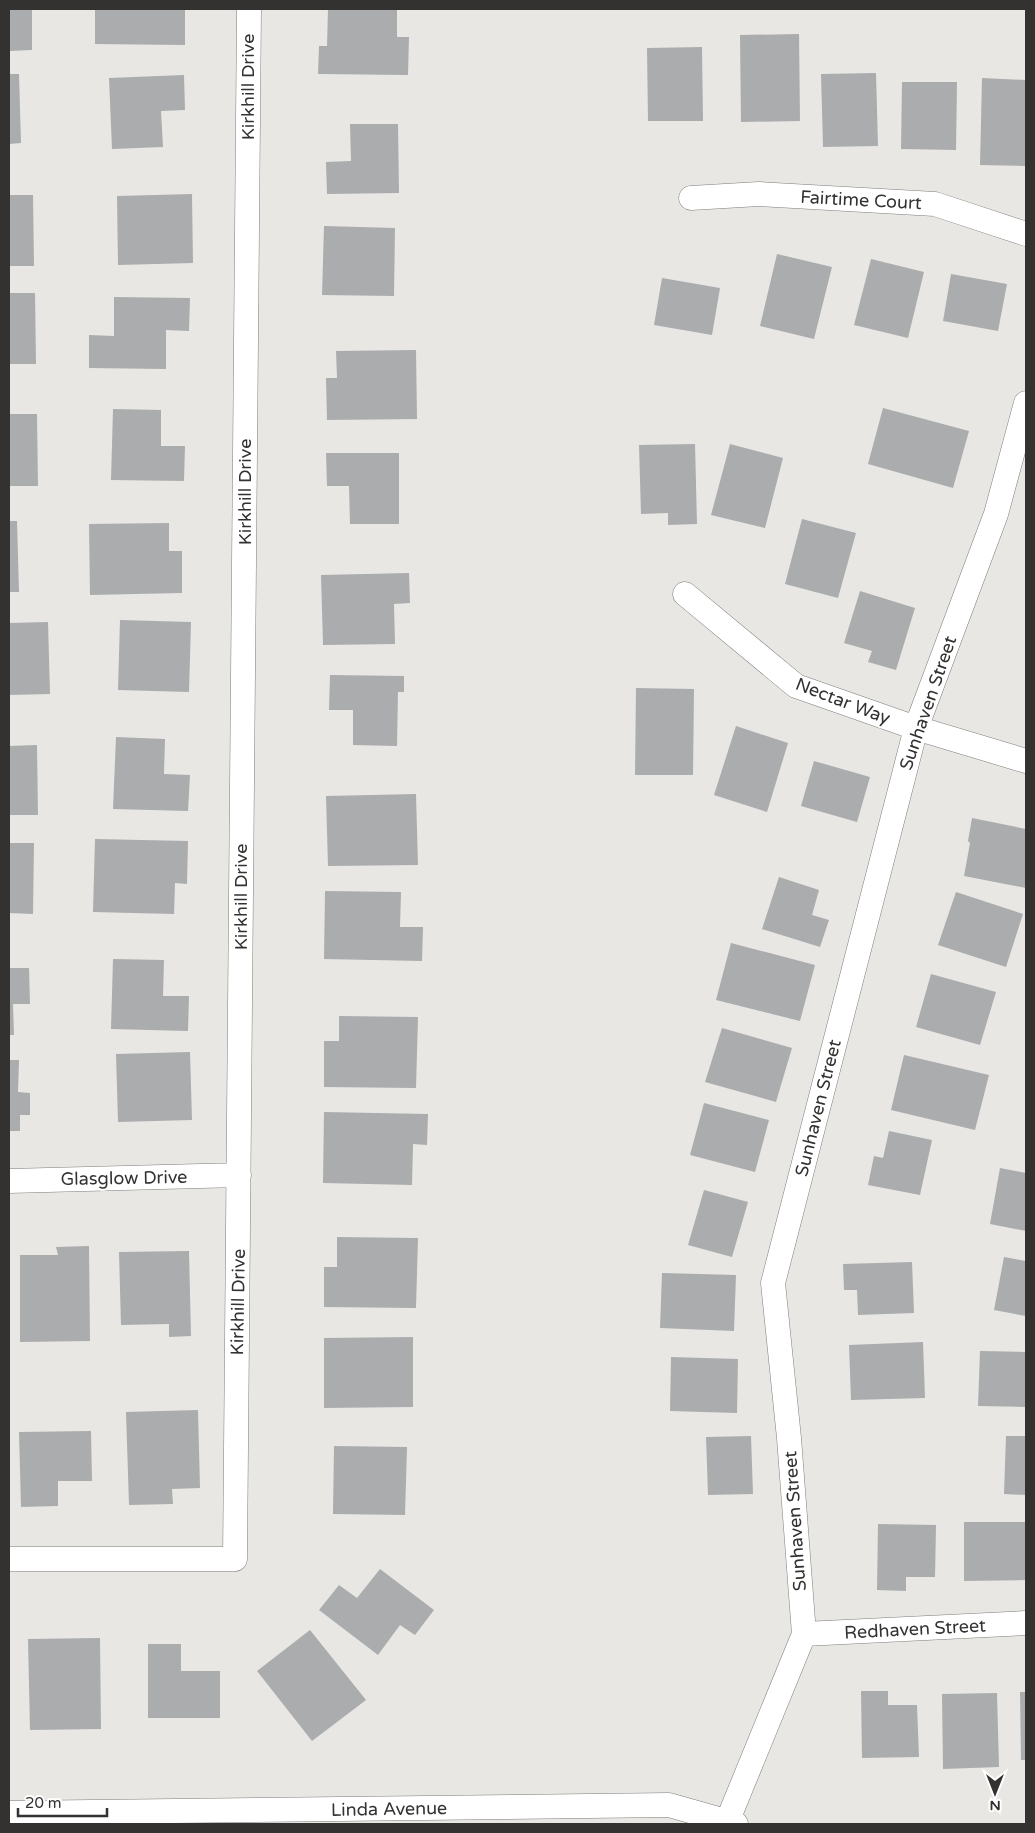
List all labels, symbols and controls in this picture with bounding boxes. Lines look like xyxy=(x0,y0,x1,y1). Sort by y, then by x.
street label: Kirkhill Drive xyxy=(237,34,259,140)
street label: Fairtime Court xyxy=(800,186,922,214)
street label: Kirkhill Drive xyxy=(234,439,256,545)
street label: Sunhaven Street xyxy=(895,633,961,773)
street label: Nectar Way xyxy=(793,673,894,729)
street label: Kirkhill Drive xyxy=(230,844,252,950)
street label: Sunhaven Street xyxy=(790,1037,846,1179)
street label: Glasglow Drive xyxy=(60,1166,188,1190)
street label: Kirkhill Drive xyxy=(226,1248,250,1356)
street label: Sunhaven Street xyxy=(779,1450,811,1592)
street label: Redhaven Street xyxy=(844,1614,987,1644)
north arrow xyxy=(970,1768,1020,1818)
scale bar xyxy=(18,1786,106,1818)
text: 20 m xyxy=(25,1794,62,1812)
street label: Linda Avenue xyxy=(331,1797,447,1821)
text: N xyxy=(989,1797,1001,1814)

